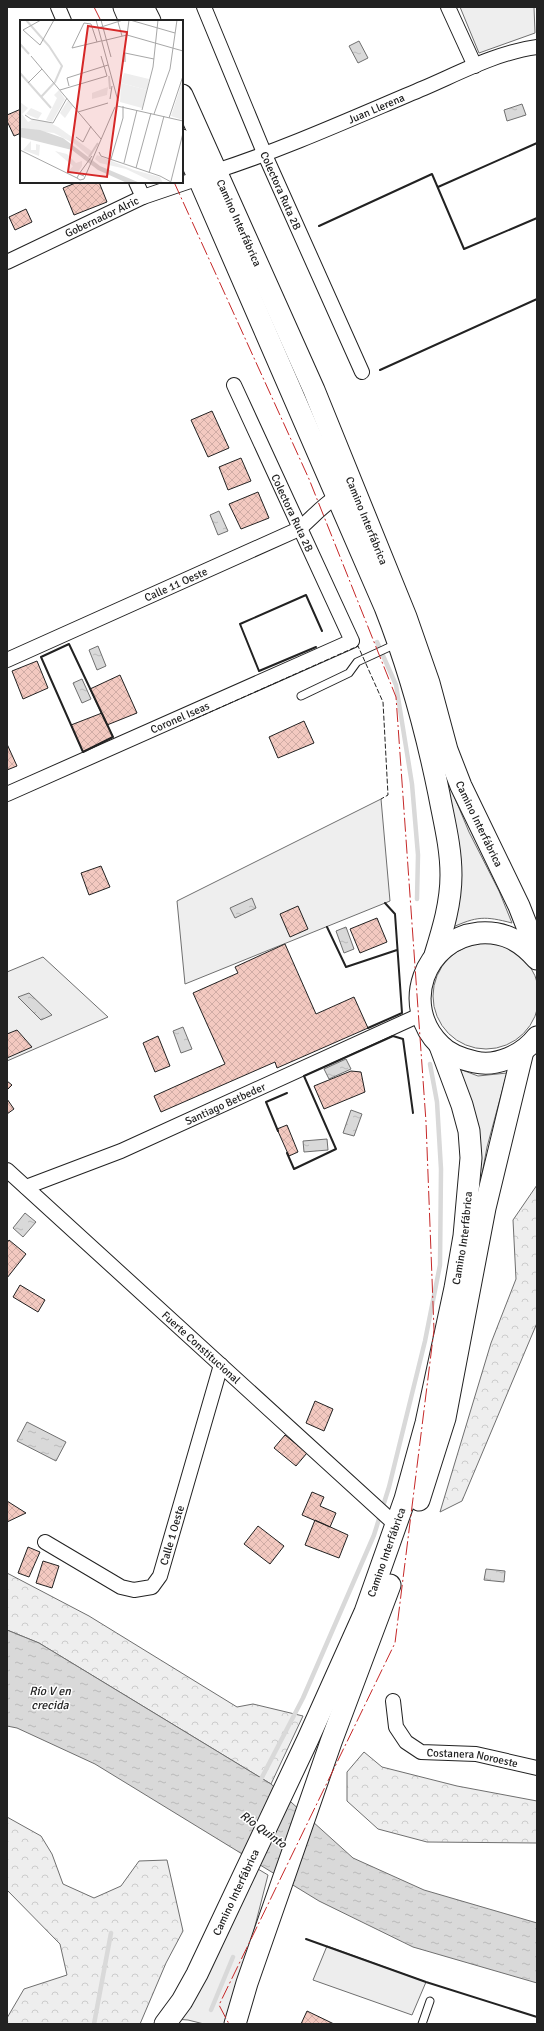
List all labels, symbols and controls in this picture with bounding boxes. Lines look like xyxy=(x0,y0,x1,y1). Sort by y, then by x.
inset map xyxy=(20,20,183,183)
street label: Juan Llerena xyxy=(346,90,407,126)
street label: Colectora Ruta 2B xyxy=(258,149,304,232)
street label: Camino Interfábrica xyxy=(214,177,264,269)
street label: Gobernador Alric xyxy=(63,194,141,240)
street label: Colectora Ruta 2B xyxy=(268,472,316,554)
street label: Camino Interfábrica xyxy=(343,474,391,567)
street label: Calle 11 Oeste xyxy=(142,565,209,604)
street label: Coronel Iseas xyxy=(148,699,211,736)
street label: Camino Interfábrica xyxy=(453,779,506,869)
street label: Santiago Betbeder xyxy=(183,1080,267,1128)
street label: Camino Interfábrica xyxy=(449,1190,475,1286)
street label: Fuerte Constitucional xyxy=(159,1308,243,1386)
street label: Calle 1 Oeste xyxy=(157,1504,187,1567)
street label: Camino Interfábrica xyxy=(364,1505,408,1599)
water label: Río V en crecida xyxy=(29,1684,71,1713)
street label: Costanera Noroeste xyxy=(426,1746,519,1770)
water label: Río Quinto xyxy=(237,1808,290,1852)
street label: Camino Interfábrica xyxy=(210,1846,262,1937)

